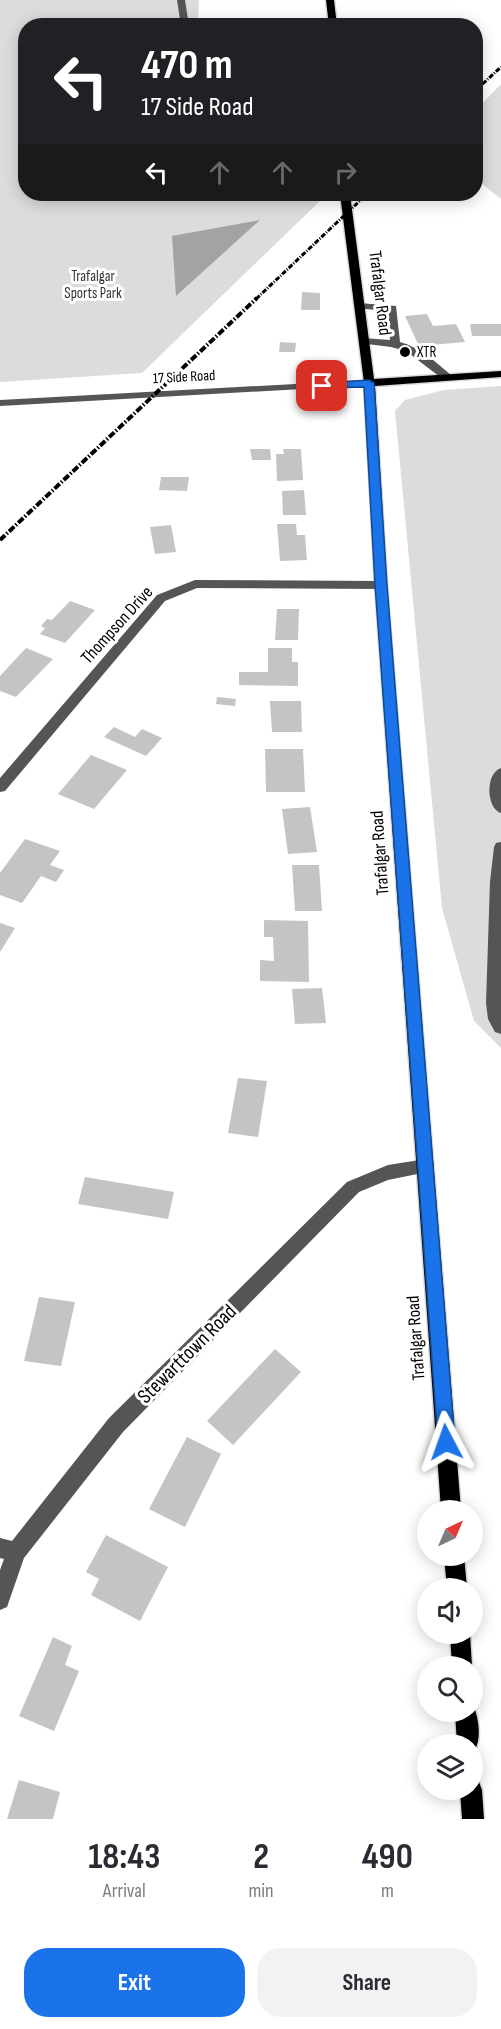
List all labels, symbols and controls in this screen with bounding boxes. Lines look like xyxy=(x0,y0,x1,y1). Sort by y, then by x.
text: 470 m xyxy=(141,40,233,91)
icon: left xyxy=(42,42,120,120)
text: 17 Side Road xyxy=(141,91,253,123)
icon: left xyxy=(140,156,173,189)
icon: ahead xyxy=(203,156,236,189)
icon: ahead xyxy=(266,156,299,189)
icon: right xyxy=(329,156,362,189)
street label: Trafalgar Road xyxy=(364,250,396,336)
park label: Trafalgar Sports Park xyxy=(64,267,122,303)
place label: XTR xyxy=(416,343,436,362)
marker: XTR xyxy=(398,345,412,359)
pin xyxy=(296,360,347,411)
street label: 17 Side Road xyxy=(152,366,216,388)
icon: arrive xyxy=(305,369,338,402)
street label: Thompson Drive xyxy=(77,582,157,668)
street label: Trafalgar Road xyxy=(367,810,393,896)
street label: Trafalgar Road xyxy=(403,1295,429,1381)
street label: Stewarttown Road xyxy=(132,1299,242,1409)
position arrow xyxy=(414,1410,478,1474)
north arrow xyxy=(417,1500,483,1566)
map controls xyxy=(417,1500,483,1800)
button: sound xyxy=(417,1578,483,1644)
button: search xyxy=(417,1656,483,1722)
button: layers xyxy=(417,1734,483,1800)
text: 18:43 xyxy=(88,1836,160,1879)
text: 2 xyxy=(253,1836,269,1879)
text: 490 xyxy=(362,1836,413,1879)
text: Arrival xyxy=(103,1879,146,1903)
text: min xyxy=(248,1879,274,1903)
text: m xyxy=(381,1879,394,1903)
button: Exit xyxy=(24,1948,245,2017)
button: Share xyxy=(257,1948,477,2017)

